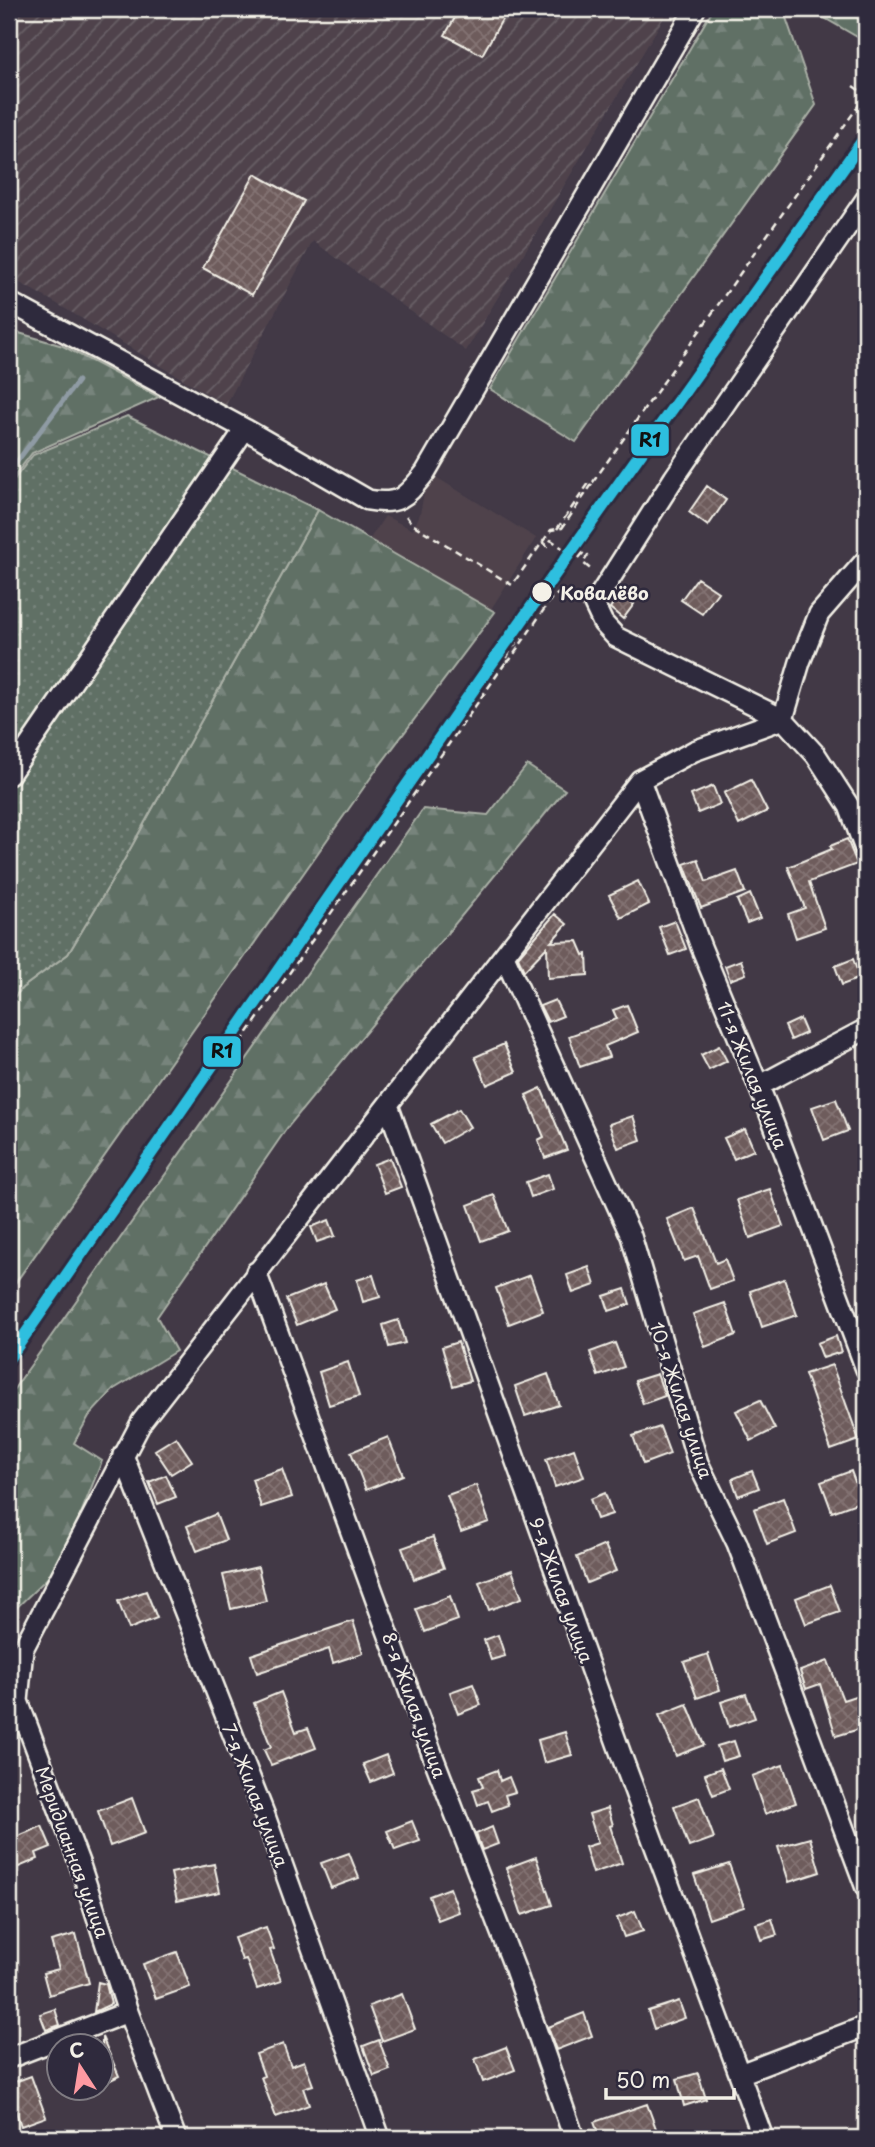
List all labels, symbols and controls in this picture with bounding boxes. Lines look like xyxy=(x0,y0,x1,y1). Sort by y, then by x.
line badge: R1 xyxy=(630,423,670,457)
text: R1 xyxy=(639,425,661,453)
place label: Ковалёво xyxy=(560,579,649,606)
marker: Ковалёво xyxy=(530,580,554,604)
street label: 11-я Жилая улица xyxy=(711,997,795,1154)
line badge: R1 xyxy=(202,1035,242,1068)
text: R1 xyxy=(211,1036,233,1064)
street label: 10-я Жилая улица xyxy=(644,1318,720,1483)
street label: 9-я Жилая улица xyxy=(523,1514,601,1667)
street label: 8-я Жилая улица xyxy=(376,1628,454,1782)
street label: 7-я Жилая улица xyxy=(216,1719,296,1871)
street label: Меридианная улица xyxy=(29,1762,117,1942)
north arrow xyxy=(46,2032,116,2102)
text: С xyxy=(66,2034,86,2065)
scale bar xyxy=(606,2056,733,2100)
text: 50 m xyxy=(616,2063,670,2095)

